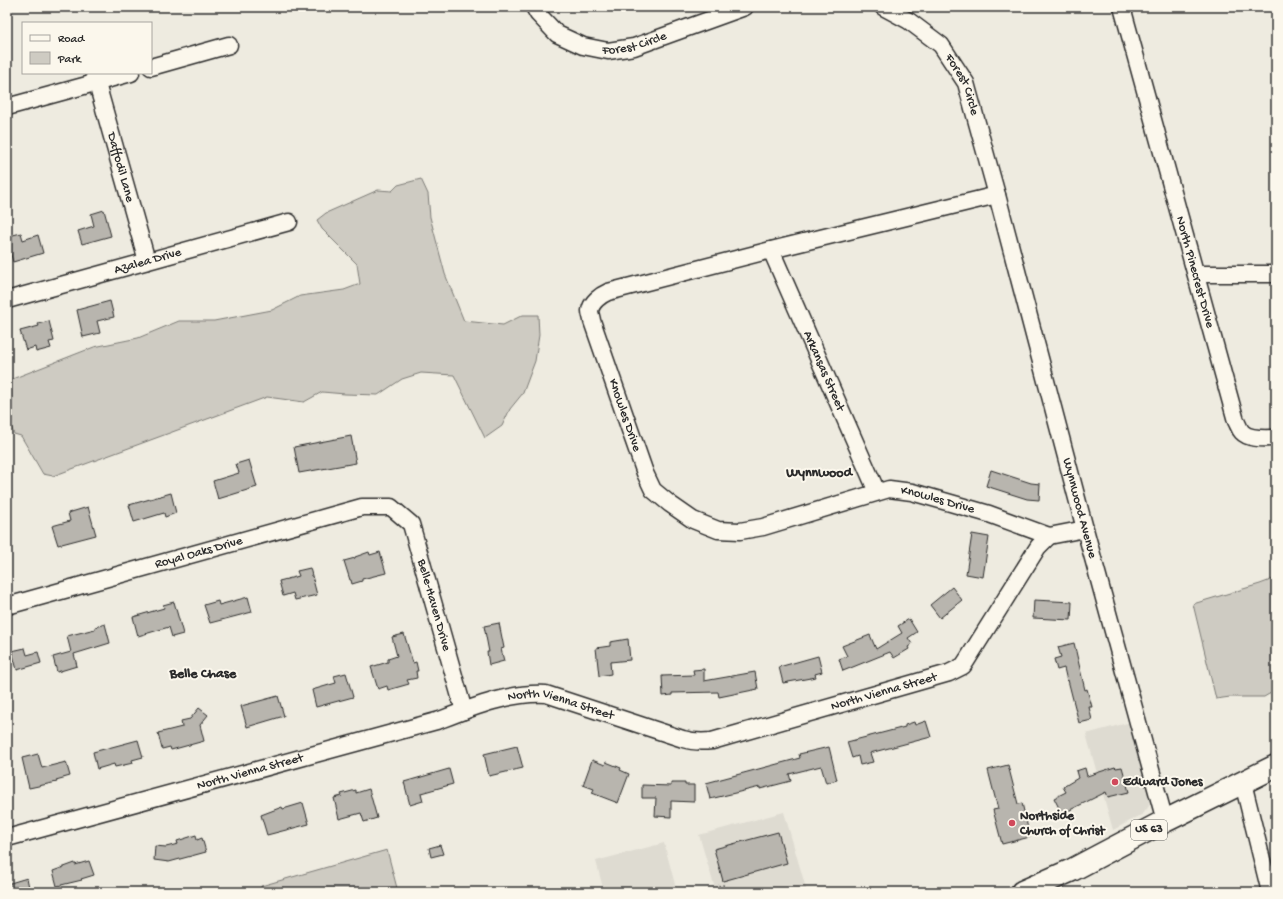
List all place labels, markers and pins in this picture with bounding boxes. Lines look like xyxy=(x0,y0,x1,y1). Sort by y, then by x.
place label: Edward Jones xyxy=(1123,775,1204,790)
marker: Edward Jones xyxy=(1110,777,1120,787)
place label: Northside Church of Christ xyxy=(1019,809,1106,839)
marker: Northside Church of Christ xyxy=(1007,818,1017,828)

